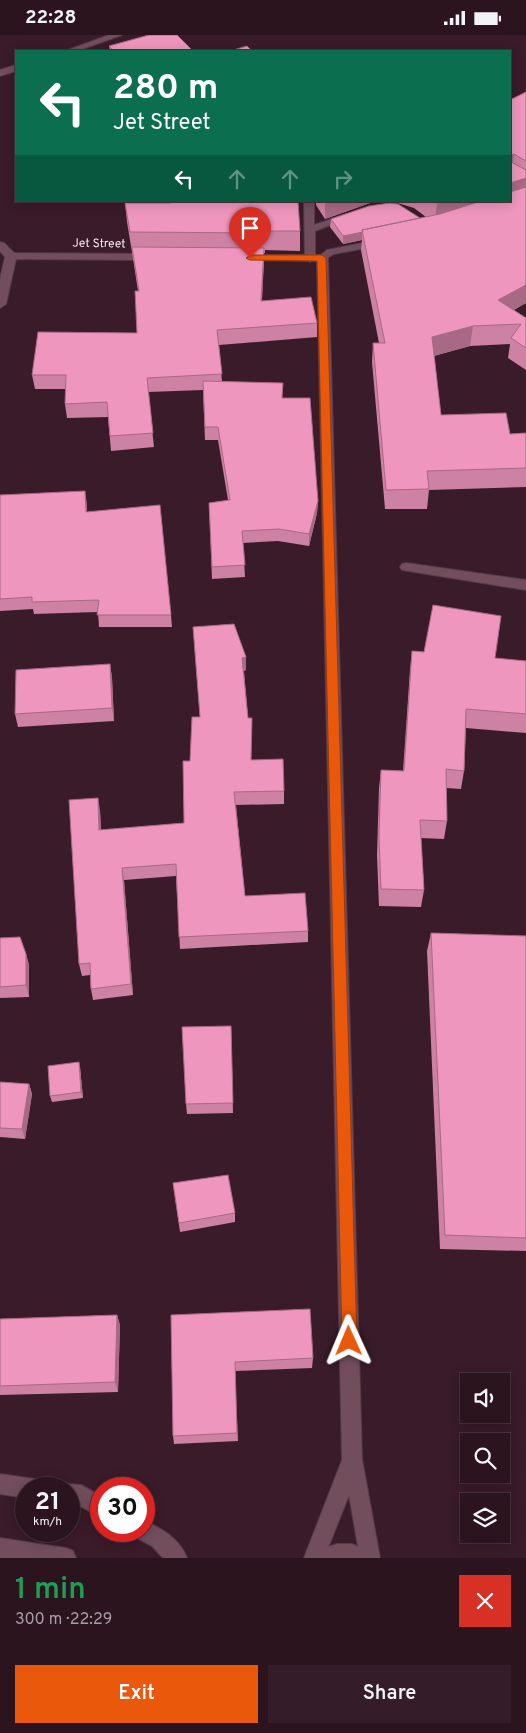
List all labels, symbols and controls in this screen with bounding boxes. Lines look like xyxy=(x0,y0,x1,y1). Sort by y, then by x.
text: 22:28 xyxy=(25,6,76,30)
text: 280 m xyxy=(113,67,218,111)
icon: left xyxy=(30,70,95,135)
text: Jet Street xyxy=(113,110,211,137)
icon: left xyxy=(170,165,198,193)
icon: ahead xyxy=(223,165,251,193)
icon: ahead xyxy=(276,165,304,193)
icon: right xyxy=(329,165,357,193)
pin xyxy=(229,207,271,258)
icon: arrive xyxy=(236,214,264,242)
street label: Jet Street xyxy=(72,236,126,252)
position arrow xyxy=(322,1314,374,1366)
map controls xyxy=(460,1373,510,1543)
button: sound xyxy=(460,1373,510,1423)
button: search xyxy=(460,1433,510,1483)
speed limit sign: 30 xyxy=(90,1477,155,1542)
text: 21 xyxy=(35,1487,60,1519)
button: layers xyxy=(460,1493,510,1543)
text: km/h xyxy=(33,1514,62,1530)
text: 1 min xyxy=(15,1572,86,1609)
button: close xyxy=(459,1575,511,1627)
text: 300 m · 22:29 xyxy=(15,1610,112,1630)
button: Exit xyxy=(15,1665,258,1723)
button: Share xyxy=(268,1665,511,1723)

